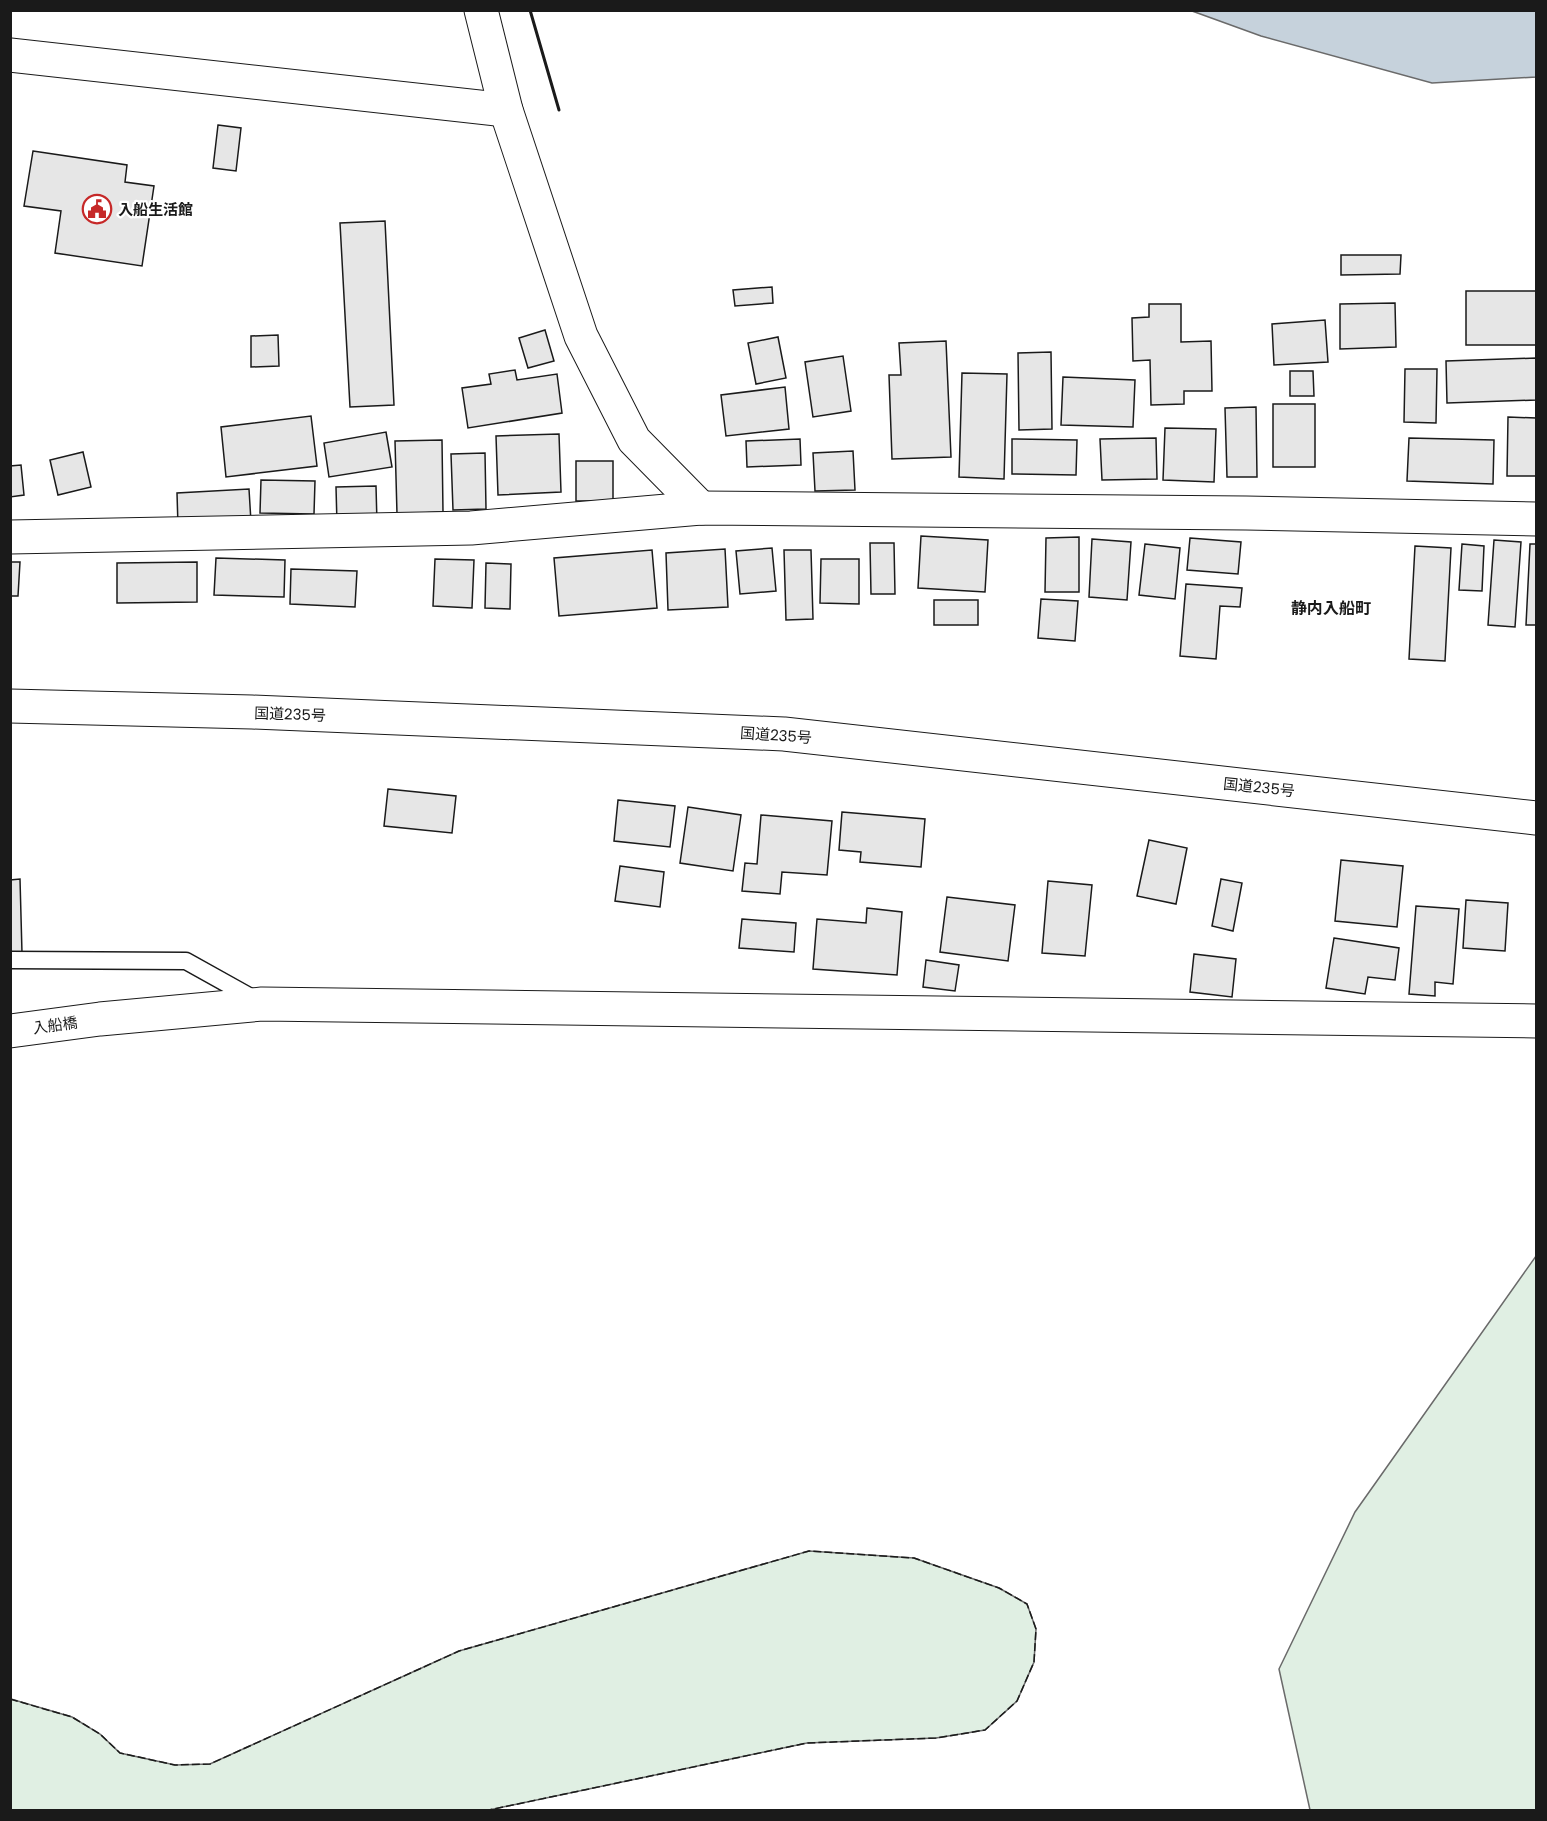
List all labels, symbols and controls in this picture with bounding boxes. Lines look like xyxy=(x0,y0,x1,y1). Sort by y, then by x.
public building icon: 入船生活館 xyxy=(81,193,113,225)
place label: 入船生活館 xyxy=(118,199,193,220)
district label: 静内入船町 xyxy=(1291,597,1371,620)
street label: 国道235号 xyxy=(254,702,326,726)
street label: 国道235号 xyxy=(739,722,813,748)
street label: 国道235号 xyxy=(1222,773,1296,801)
street label: 入船橋 xyxy=(31,1011,79,1039)

